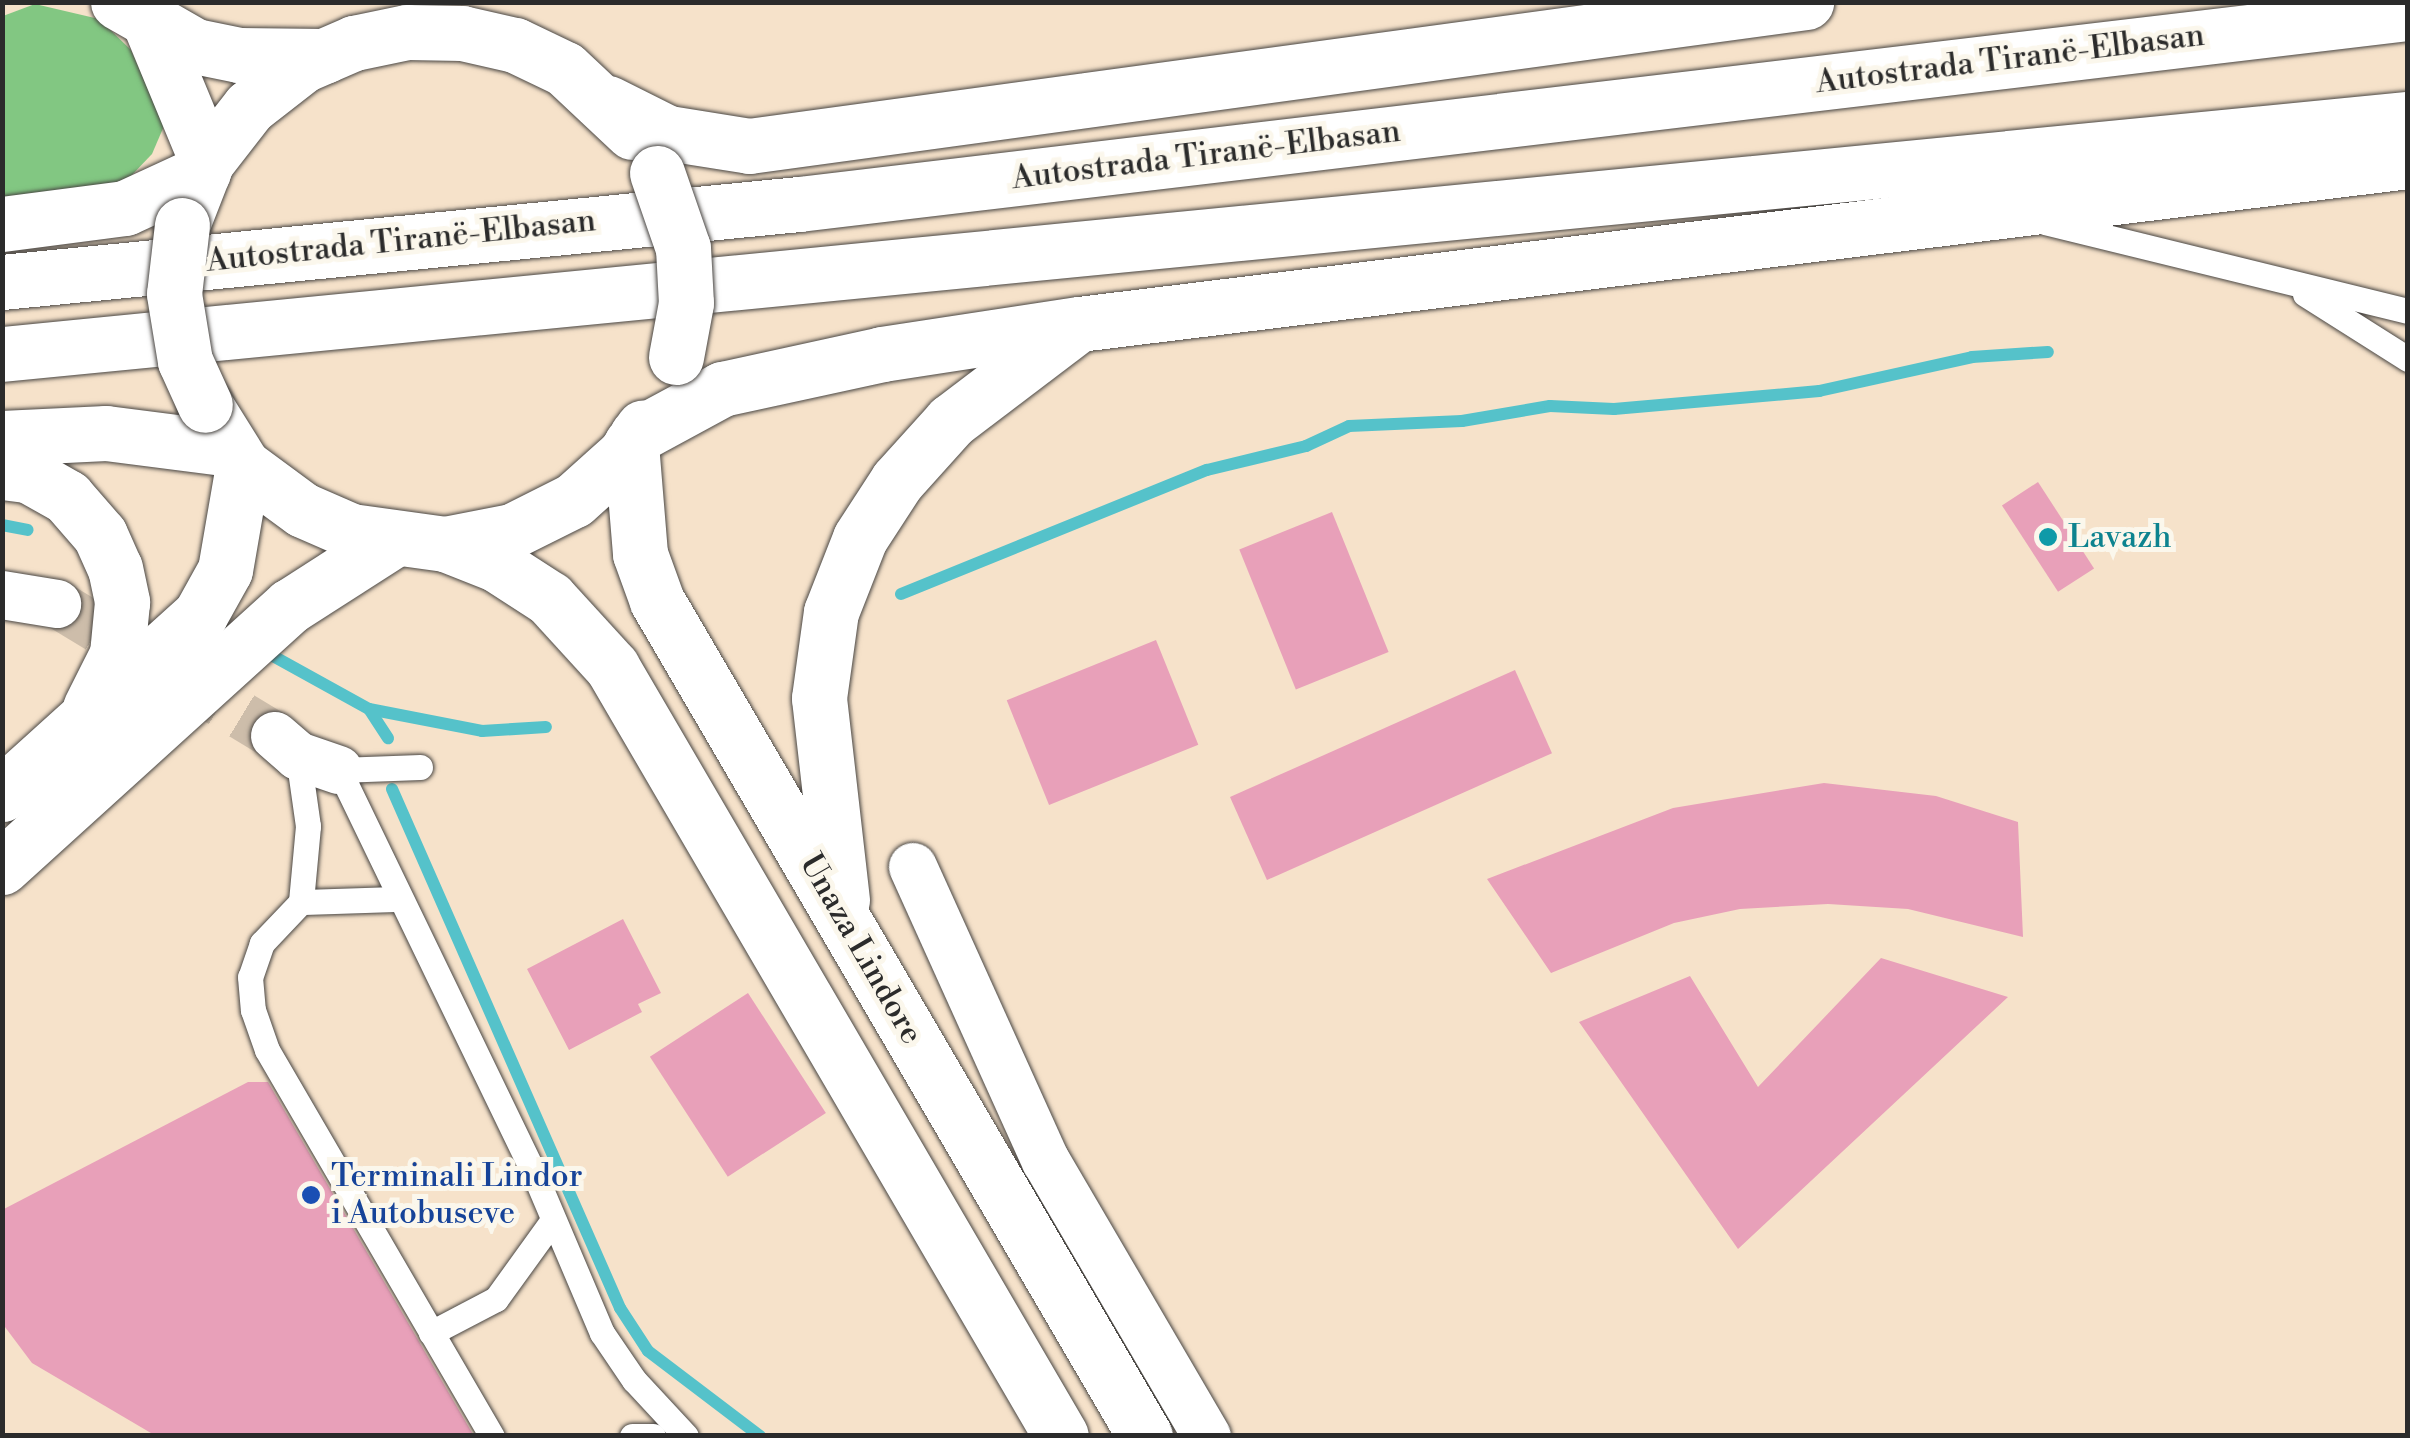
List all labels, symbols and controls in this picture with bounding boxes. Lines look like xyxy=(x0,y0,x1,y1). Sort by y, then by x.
street label: Autostrada Tiranë-Elbasan xyxy=(1814,16,2206,102)
street label: Autostrada Tiranë-Elbasan xyxy=(1010,112,1402,198)
street label: Autostrada Tiranë-Elbasan xyxy=(204,201,598,281)
place label: Lavazh xyxy=(2068,518,2172,556)
marker: Lavazh xyxy=(2037,526,2059,548)
street label: Unaza Lindore xyxy=(791,847,931,1051)
place label: Terminali Lindor i Autobuseve xyxy=(331,1158,583,1233)
marker: Terminali Lindor i Autobuseve xyxy=(300,1184,322,1206)

